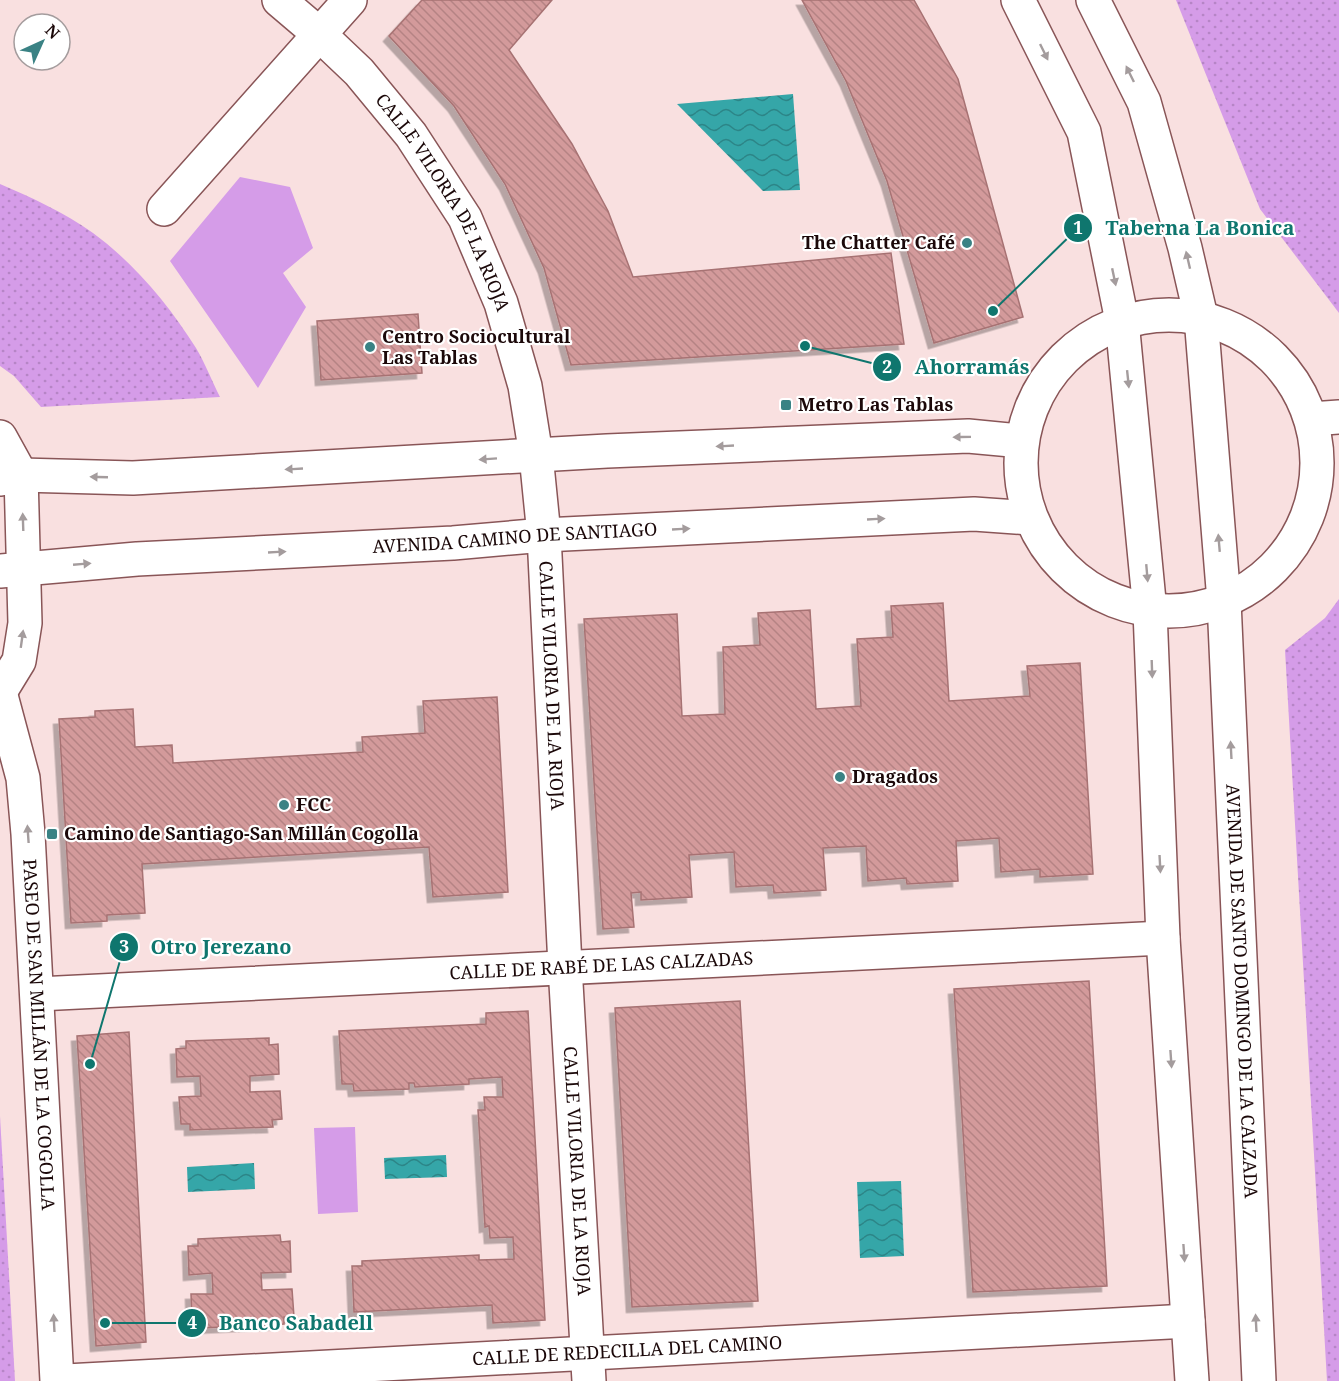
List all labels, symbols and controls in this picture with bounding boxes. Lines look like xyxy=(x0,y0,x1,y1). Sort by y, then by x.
north arrow xyxy=(12,12,72,72)
text: N xyxy=(40,19,65,44)
one-way arrow xyxy=(1040,44,1049,61)
one-way arrow xyxy=(1125,66,1135,83)
street label: CALLE VILORIA DE LA RIOJA xyxy=(371,88,516,314)
callout: Taberna La Bonica xyxy=(1063,209,1306,247)
text: Taberna La Bonica xyxy=(1106,214,1294,241)
text: 1 xyxy=(1073,215,1083,239)
place label: The Chatter Café xyxy=(802,230,955,254)
marker: The Chatter Café xyxy=(960,236,974,250)
one-way arrow xyxy=(1183,250,1192,269)
one-way arrow xyxy=(1110,268,1119,287)
place label: Centro Sociocultural Las Tablas xyxy=(382,324,571,369)
marker: Centro Sociocultural Las Tablas xyxy=(363,340,377,354)
callout: Ahorramás xyxy=(872,348,1041,386)
text: Ahorramás xyxy=(915,353,1029,380)
text: 2 xyxy=(882,354,892,378)
one-way arrow xyxy=(1123,369,1133,388)
place label: Metro Las Tablas xyxy=(798,392,954,416)
marker: Metro Las Tablas xyxy=(779,398,793,412)
one-way arrow xyxy=(953,432,972,442)
one-way arrow xyxy=(716,442,735,451)
one-way arrow xyxy=(479,454,498,463)
one-way arrow xyxy=(284,465,303,474)
one-way arrow xyxy=(89,472,108,482)
one-way arrow xyxy=(18,513,27,532)
one-way arrow xyxy=(867,515,886,524)
street label: AVENIDA CAMINO DE SANTIAGO xyxy=(372,516,658,558)
one-way arrow xyxy=(672,525,691,534)
one-way arrow xyxy=(1214,534,1224,553)
one-way arrow xyxy=(268,547,287,556)
one-way arrow xyxy=(73,559,92,569)
street label: CALLE VILORIA DE LA RIOJA xyxy=(534,560,570,811)
one-way arrow xyxy=(1142,563,1152,582)
one-way arrow xyxy=(18,629,27,648)
one-way arrow xyxy=(1148,660,1157,679)
one-way arrow xyxy=(1227,741,1236,760)
place label: Dragados xyxy=(852,764,938,788)
marker: Dragados xyxy=(833,770,847,784)
street label: AVENIDA DE SANTO DOMINGO DE LA CALZADA xyxy=(1221,783,1264,1199)
place label: FCC xyxy=(296,792,331,816)
marker: FCC xyxy=(277,798,291,812)
place label: Camino de Santiago-San Millán Cogolla xyxy=(64,821,419,845)
one-way arrow xyxy=(23,825,33,844)
marker: Camino de Santiago-San Millán Cogolla xyxy=(45,827,59,841)
one-way arrow xyxy=(1156,855,1165,874)
street label: PASEO DE SAN MILLÁN DE LA COGOLLA xyxy=(18,858,61,1211)
callout: Otro Jerezano xyxy=(109,928,304,966)
text: Otro Jerezano xyxy=(150,933,292,960)
text: 3 xyxy=(119,934,129,958)
street label: CALLE DE RABÉ DE LAS CALZADAS xyxy=(449,945,754,985)
street label: CALLE VILORIA DE LA RIOJA xyxy=(559,1045,597,1296)
one-way arrow xyxy=(1167,1049,1176,1068)
one-way arrow xyxy=(1180,1244,1189,1263)
callout: Banco Sabadell xyxy=(177,1304,385,1342)
text: Banco Sabadell xyxy=(219,1309,373,1336)
text: 4 xyxy=(187,1310,197,1334)
one-way arrow xyxy=(50,1313,59,1332)
one-way arrow xyxy=(1252,1313,1261,1332)
street label: CALLE DE REDECILLA DEL CAMINO xyxy=(471,1330,783,1370)

